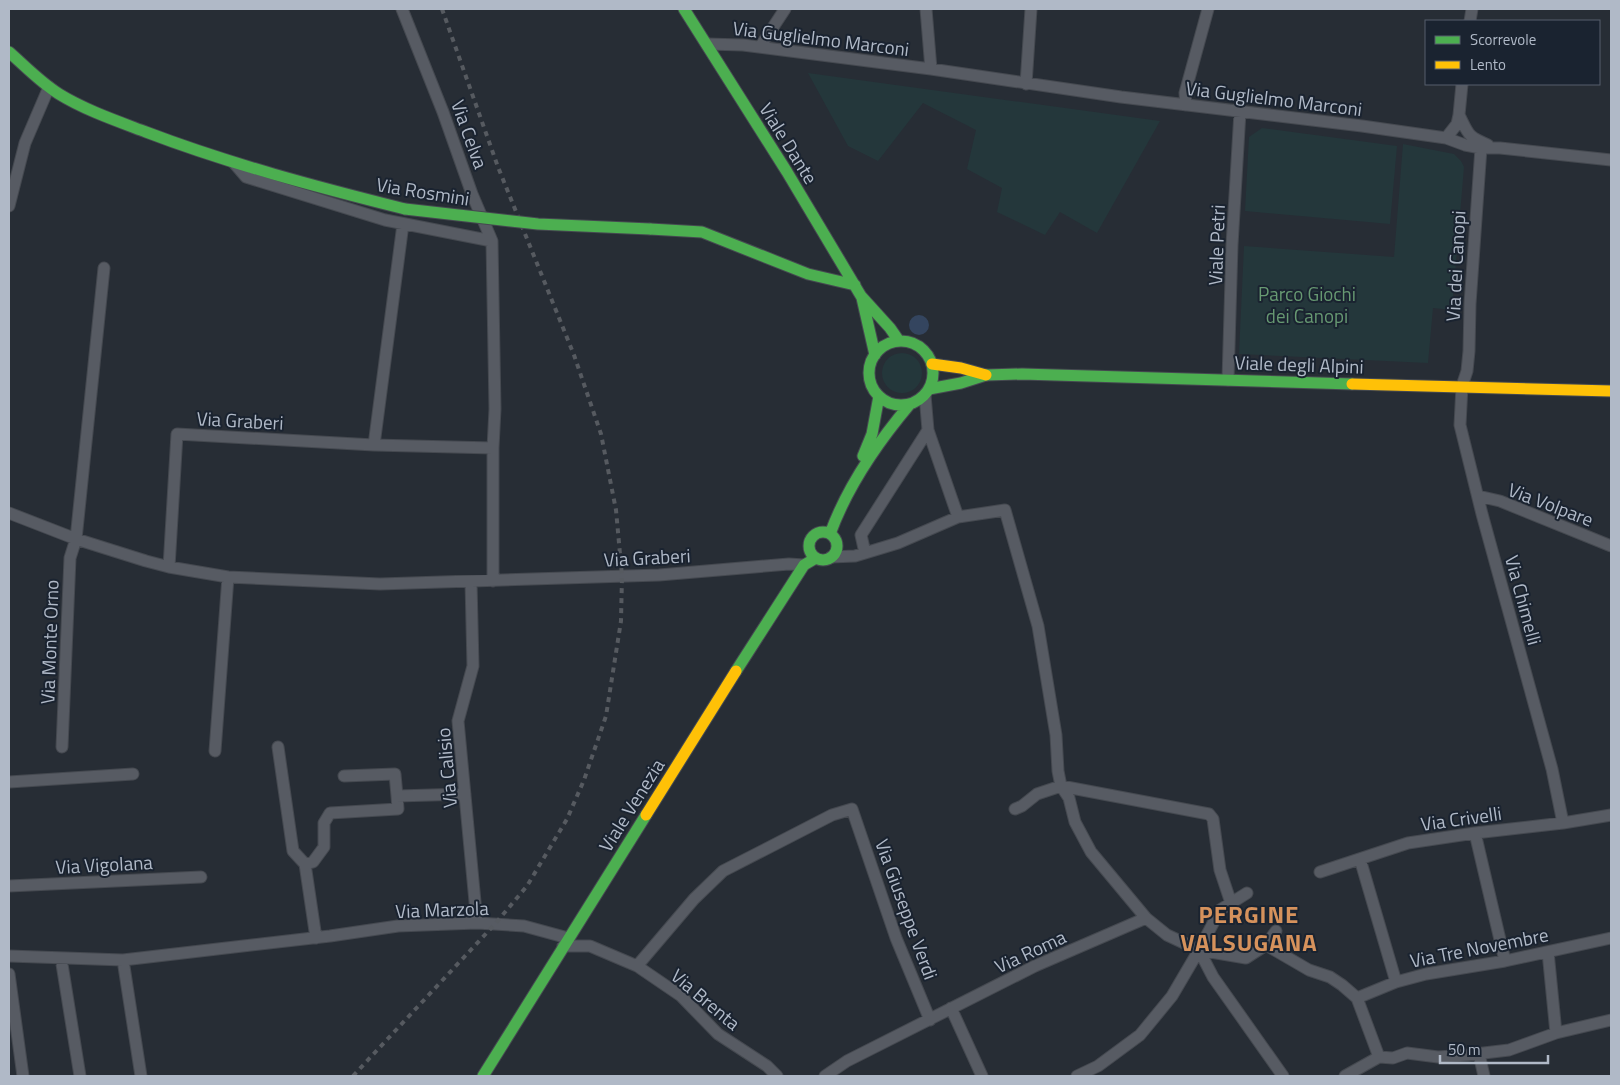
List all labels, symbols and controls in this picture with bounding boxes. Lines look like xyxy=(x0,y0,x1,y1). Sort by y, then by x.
street label: Via Guglielmo Marconi xyxy=(731,13,911,63)
legend xyxy=(1425,20,1600,85)
text: Scorrevole xyxy=(1470,28,1536,51)
text: Lento xyxy=(1470,53,1506,76)
street label: Via Guglielmo Marconi xyxy=(1184,73,1364,123)
street label: Via Celva xyxy=(444,95,496,173)
street label: Viale Dante xyxy=(753,97,825,189)
street label: Via Rosmini xyxy=(374,169,472,213)
street label: Viale Petri xyxy=(1200,204,1232,286)
street label: Via dei Canopi xyxy=(1438,210,1472,322)
park label: Parco Giochi dei Canopi xyxy=(1258,279,1356,330)
street label: Viale degli Alpini xyxy=(1234,347,1364,381)
street label: Via Graberi xyxy=(196,403,284,437)
street label: Via Volpare xyxy=(1504,474,1598,534)
street label: Via Graberi xyxy=(603,540,691,574)
street label: Via Chimelli xyxy=(1498,552,1550,648)
street label: Via Monte Orno xyxy=(32,579,66,705)
street label: Via Calisio xyxy=(428,727,464,809)
street label: Viale Venezia xyxy=(591,752,671,857)
street label: Via Crivelli xyxy=(1419,798,1503,838)
street label: Via Giuseppe Verdi xyxy=(868,835,946,983)
street label: Via Vigolana xyxy=(55,847,154,881)
street label: Via Marzola xyxy=(395,893,490,925)
district label: PERGINE VALSUGANA xyxy=(1180,896,1318,960)
street label: Via Tre Novembre xyxy=(1407,919,1551,975)
street label: Via Roma xyxy=(989,922,1071,980)
street label: Via Brenta xyxy=(665,961,747,1037)
scale bar xyxy=(1440,1032,1548,1064)
text: 50 m xyxy=(1448,1038,1481,1061)

